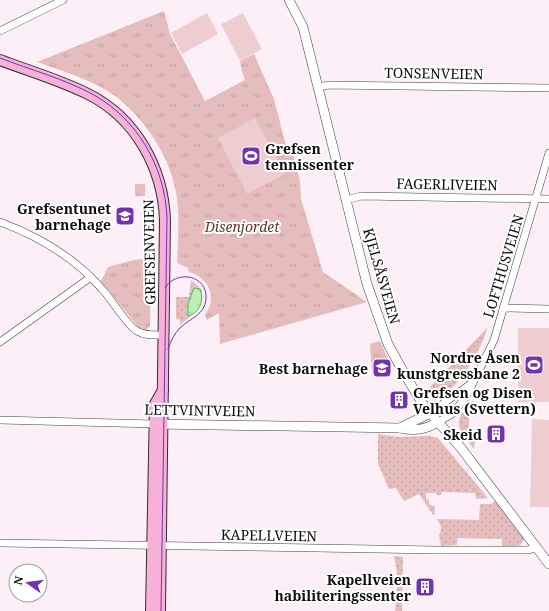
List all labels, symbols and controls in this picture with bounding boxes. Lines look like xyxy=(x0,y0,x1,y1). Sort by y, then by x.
street label: TONSENVEIEN xyxy=(384,63,484,83)
place label: Grefsen tennissenter xyxy=(265,139,355,174)
sports icon: Grefsen tennissenter xyxy=(240,145,262,167)
street label: FAGERLIVEIEN xyxy=(396,174,498,194)
place label: Grefsentunet barnehage xyxy=(17,199,111,234)
street label: GREFSENVEIEN xyxy=(139,199,159,305)
school or university icon: Grefsentunet barnehage xyxy=(114,205,136,227)
street label: LOFTHUSVEIEN xyxy=(478,212,528,320)
park label: Disenjordet xyxy=(204,217,280,236)
street label: KJELSÅSVEIEN xyxy=(359,226,405,327)
place label: Nordre Åsen kunstgressbane 2 xyxy=(397,348,520,383)
sports icon: Nordre Åsen kunstgressbane 2 xyxy=(523,354,545,376)
school or university icon: Best barnehage xyxy=(371,357,393,379)
place label: Best barnehage xyxy=(259,359,368,378)
place label: Grefsen og Disen Velhus (Svettern) xyxy=(413,383,536,418)
building icon: Grefsen og Disen Velhus (Svettern) xyxy=(388,389,410,411)
street label: LETTVINTVEIEN xyxy=(144,400,256,420)
building icon: Skeid xyxy=(485,423,507,445)
place label: Skeid xyxy=(443,425,482,444)
street label: KAPELLVEIEN xyxy=(221,525,318,545)
north arrow xyxy=(8,563,48,603)
place label: Kapellveien habiliteringssenter xyxy=(274,570,412,605)
text: N xyxy=(9,574,26,586)
building icon: Kapellveien habiliteringssenter xyxy=(414,576,436,598)

